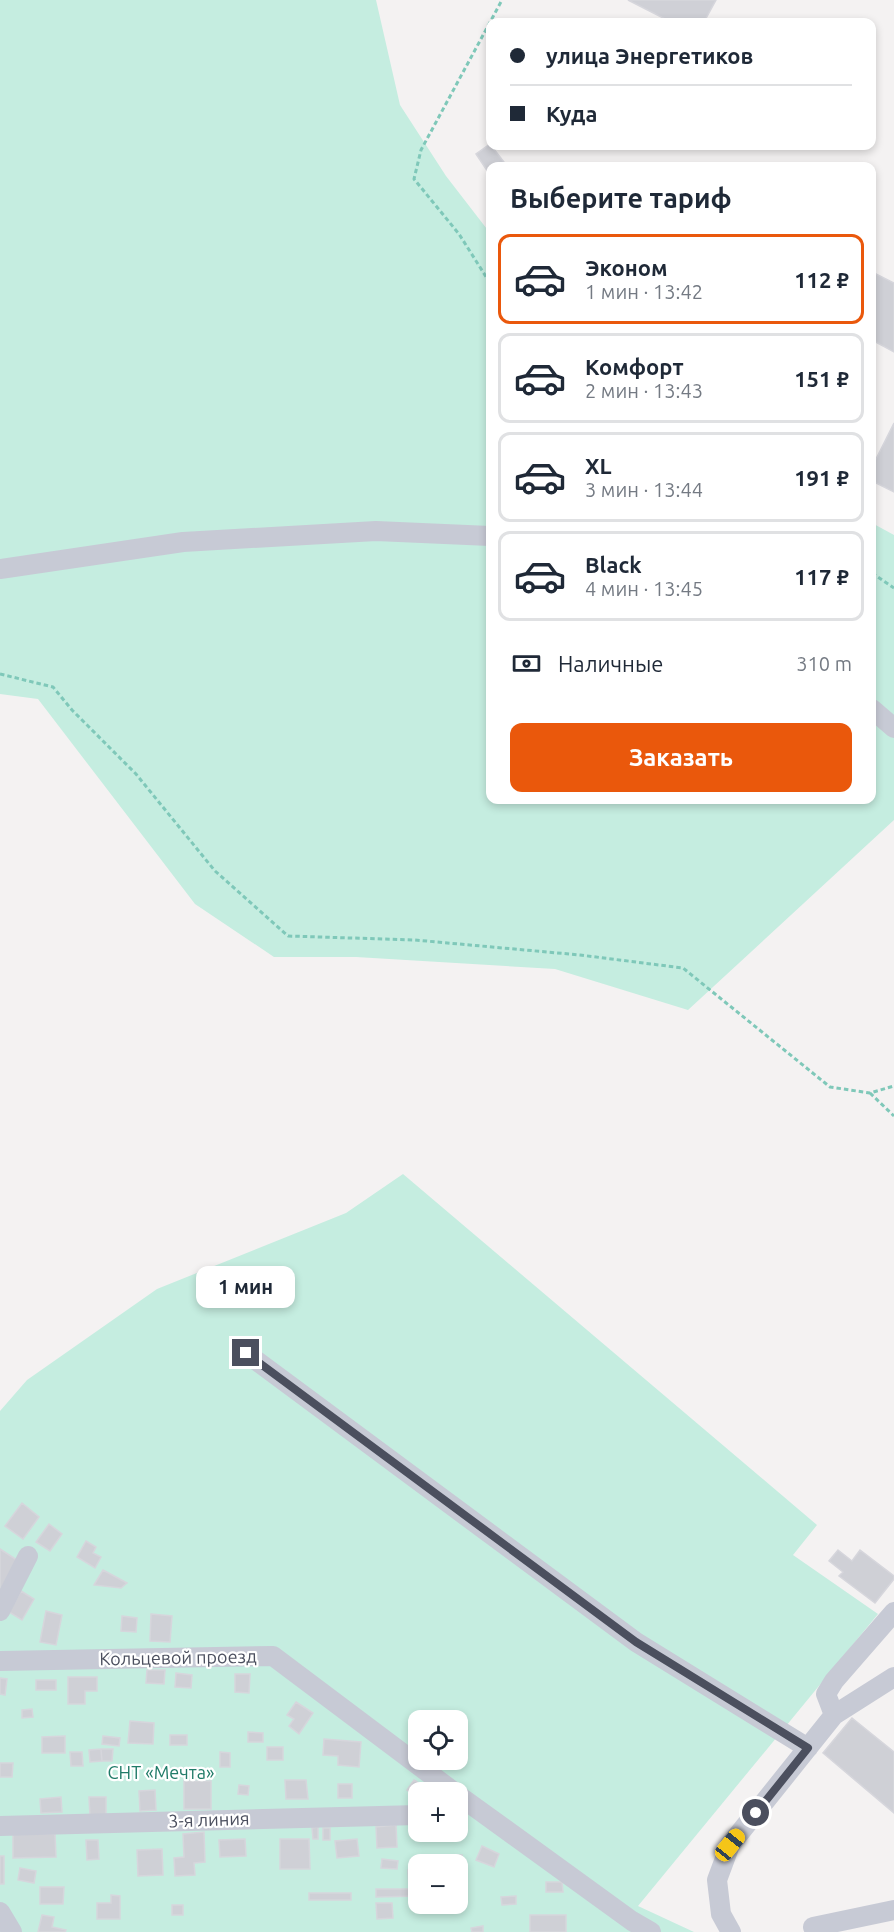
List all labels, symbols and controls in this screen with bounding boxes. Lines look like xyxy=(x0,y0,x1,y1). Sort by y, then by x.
text: улица Энергетиков xyxy=(546,43,753,68)
text: Куда xyxy=(546,101,597,126)
text: Выберите тариф xyxy=(510,183,732,213)
icon: car xyxy=(513,252,567,306)
text: Эконом xyxy=(585,255,667,280)
text: 112 ₽ xyxy=(794,267,849,292)
text: 1 мин · 13:42 xyxy=(585,280,703,303)
icon: car xyxy=(513,351,567,405)
text: Комфорт xyxy=(585,354,684,379)
text: 151 ₽ xyxy=(794,366,849,391)
text: 2 мин · 13:43 xyxy=(585,379,703,402)
icon: car xyxy=(513,450,567,504)
text: XL xyxy=(585,453,612,478)
text: 191 ₽ xyxy=(794,465,849,490)
text: 3 мин · 13:44 xyxy=(585,478,703,501)
icon: car xyxy=(513,549,567,603)
text: Black xyxy=(585,552,642,577)
text: 117 ₽ xyxy=(794,564,849,589)
text: 4 мин · 13:45 xyxy=(585,577,703,600)
icon: cash xyxy=(510,647,543,680)
text: Наличные xyxy=(558,651,663,676)
text: 310 m xyxy=(796,652,852,675)
button: Заказать xyxy=(510,723,852,792)
callout: 1 мин xyxy=(196,1266,296,1308)
text: 1 мин xyxy=(218,1275,273,1298)
route end xyxy=(232,1339,259,1366)
street label: Кольцевой проезд xyxy=(99,1646,257,1668)
map controls xyxy=(408,1710,468,1914)
button: locate xyxy=(408,1710,468,1770)
park label: СНТ «Мечта» xyxy=(108,1762,214,1782)
button: + xyxy=(408,1782,468,1842)
route start xyxy=(742,1799,769,1826)
street label: 3-я линия xyxy=(168,1808,250,1830)
car xyxy=(712,1825,748,1865)
button: − xyxy=(408,1854,468,1914)

